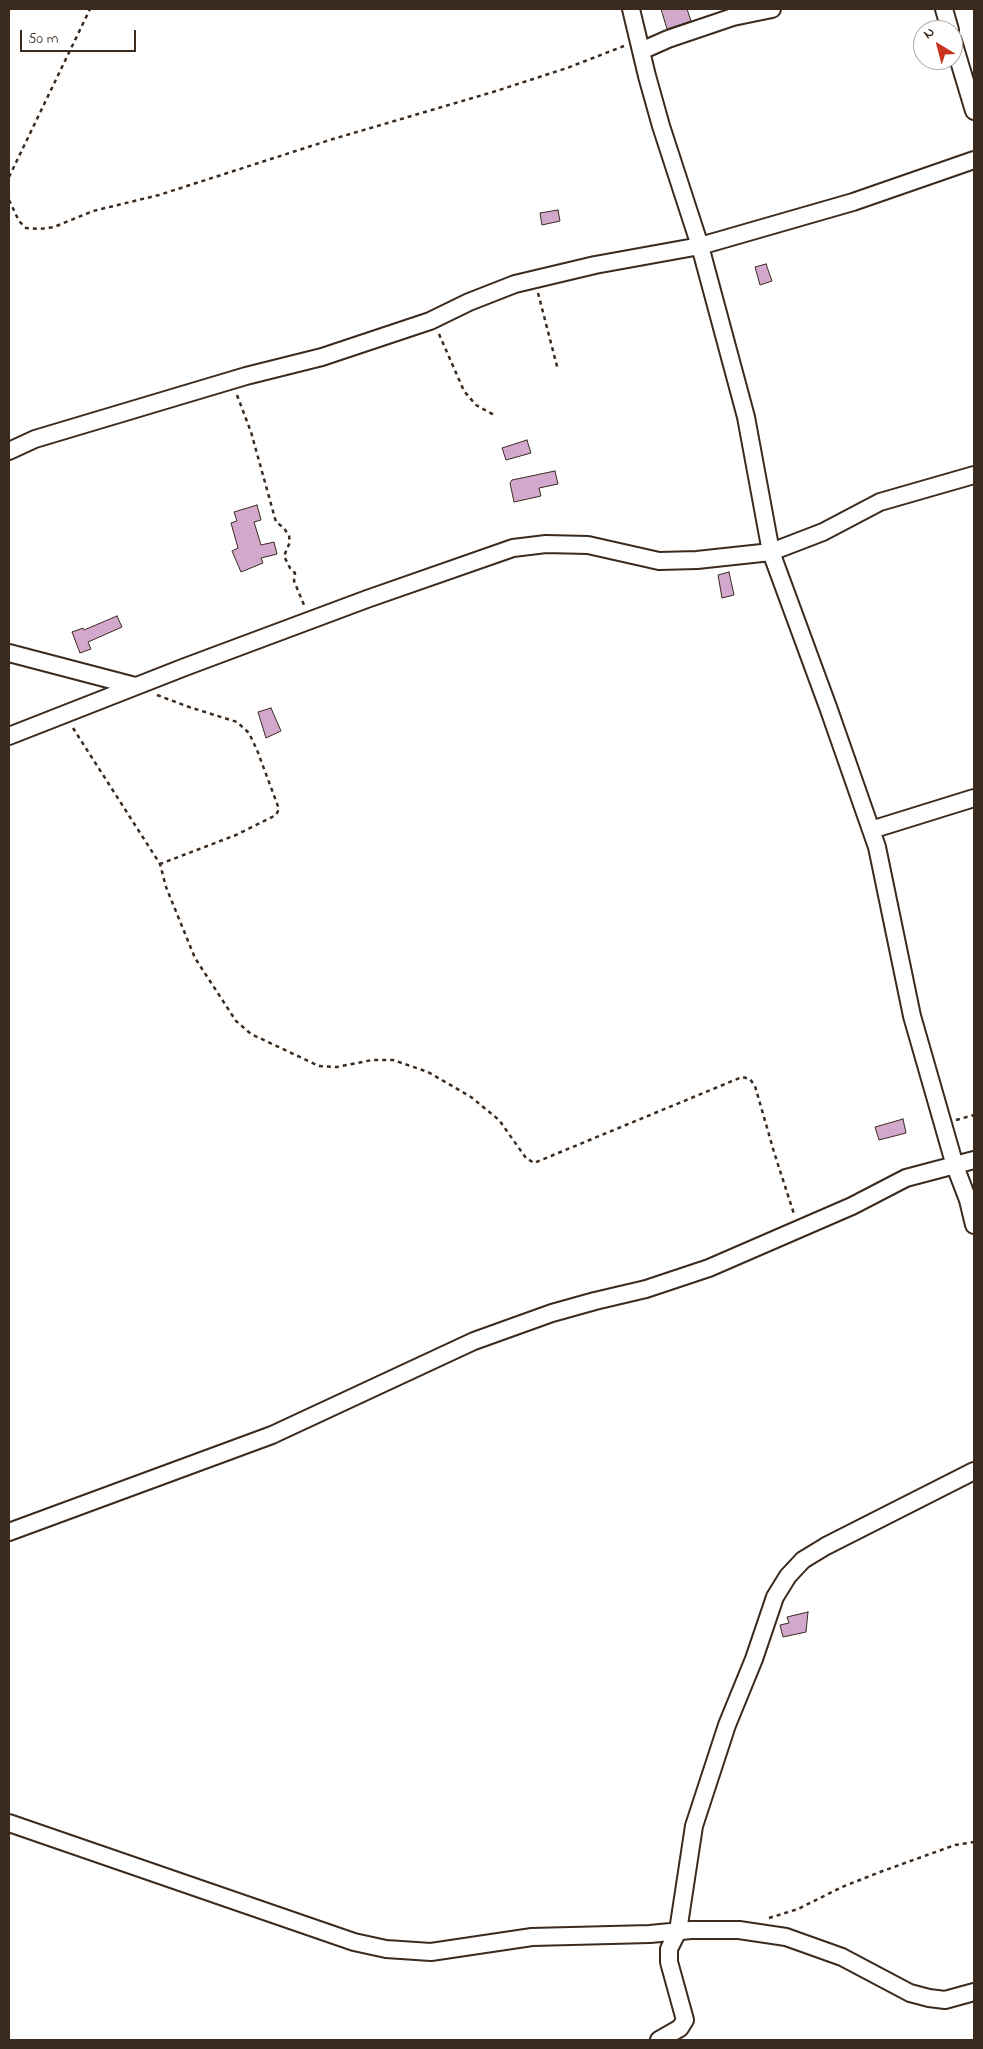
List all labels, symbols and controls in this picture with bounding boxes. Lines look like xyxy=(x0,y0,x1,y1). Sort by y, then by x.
scale bar xyxy=(22,20,139,52)
north arrow xyxy=(913,20,963,70)
text: N xyxy=(919,22,939,45)
text: 50 m xyxy=(28,28,58,50)

